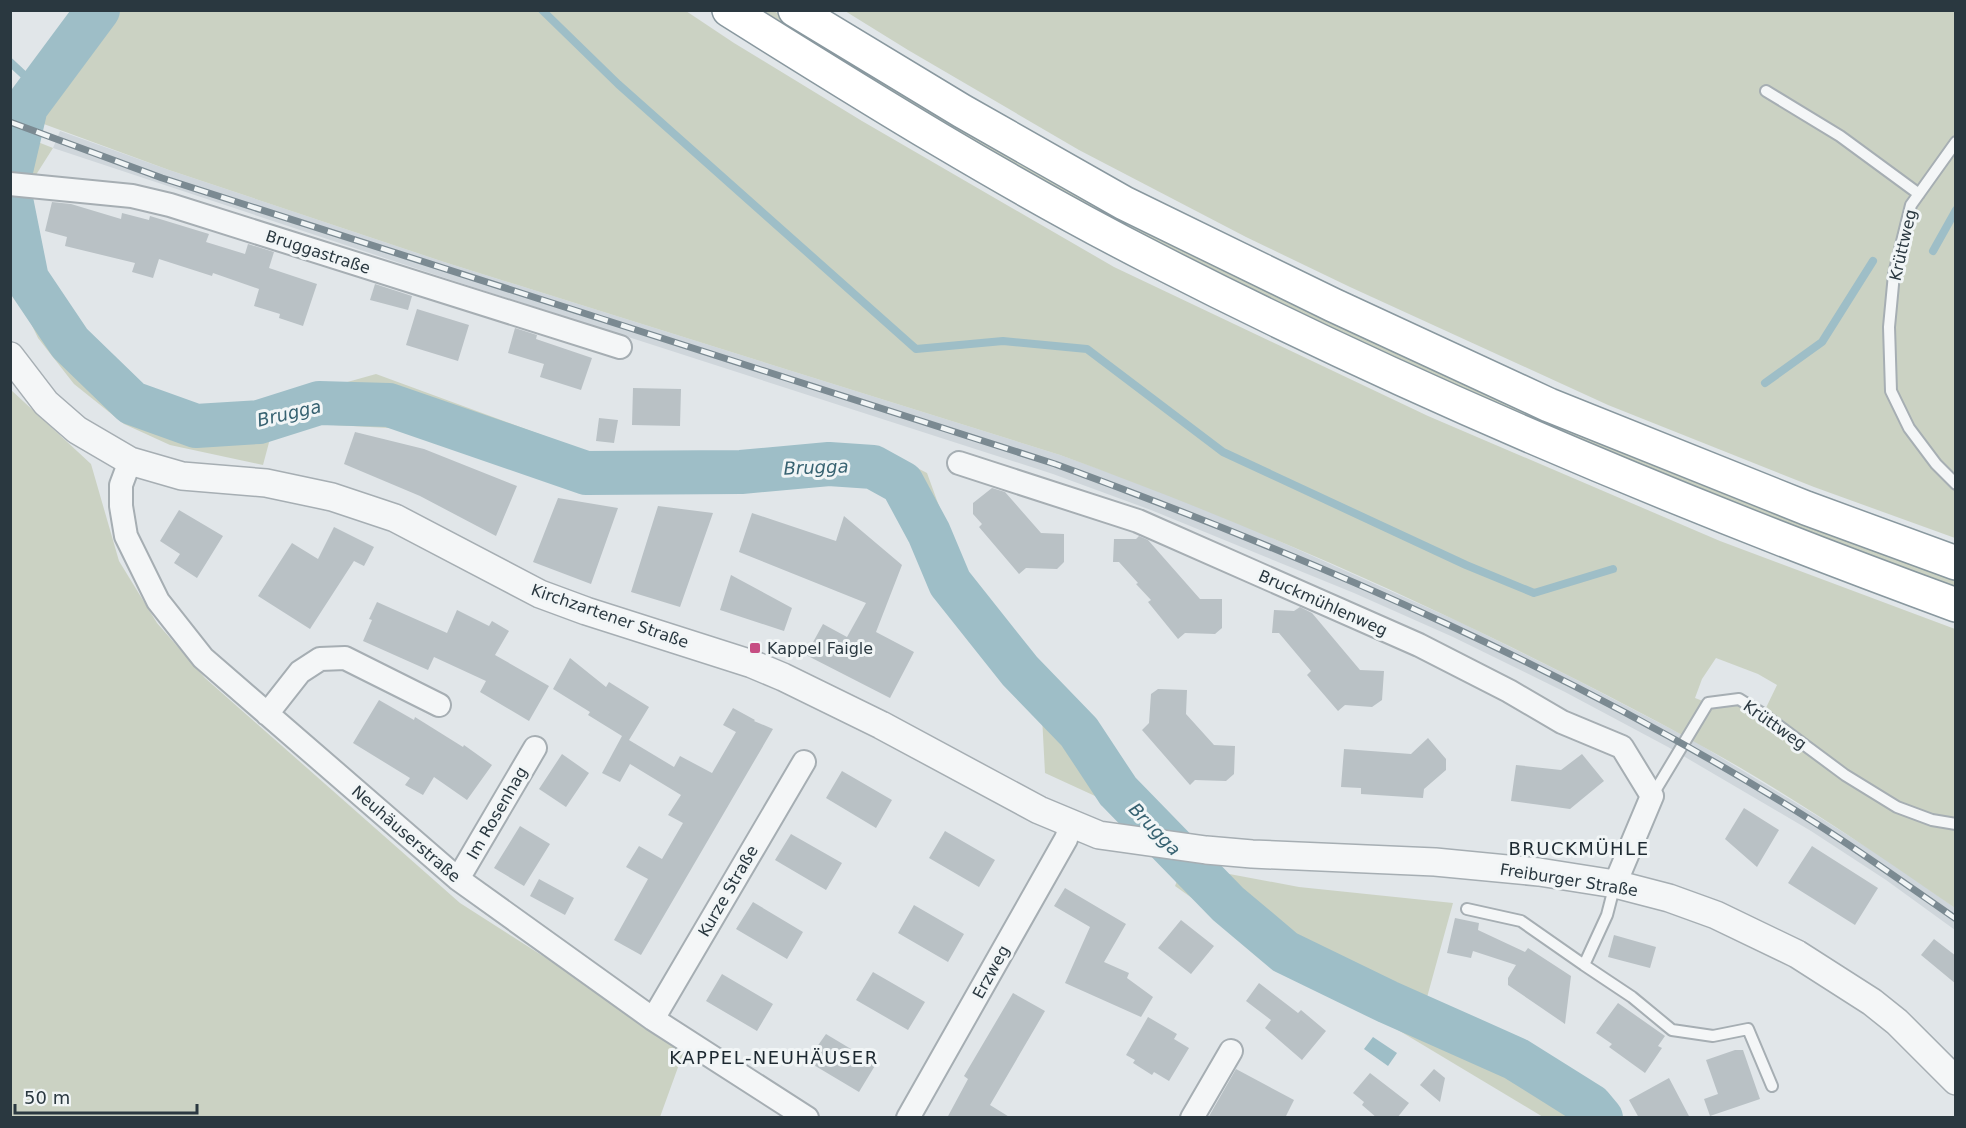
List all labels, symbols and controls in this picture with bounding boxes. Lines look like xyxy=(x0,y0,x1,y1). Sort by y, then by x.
street label: Krüttweg xyxy=(1886,207,1920,283)
street label: Bruggastraße xyxy=(263,226,373,278)
water label: Brugga xyxy=(255,395,323,431)
water label: Brugga xyxy=(783,455,849,479)
street label: Bruckmühlenweg xyxy=(1256,566,1390,640)
street label: Kirchzartener Straße xyxy=(529,580,691,652)
place label: Kappel Faigle xyxy=(767,639,873,658)
marker: Kappel Faigle xyxy=(748,641,762,655)
street label: Krüttweg xyxy=(1740,696,1810,754)
street label: Im Rosenhag xyxy=(463,763,531,863)
street label: Neuhäuserstraße xyxy=(348,782,464,886)
water label: Brugga xyxy=(1125,798,1185,860)
district label: BRUCKMÜHLE xyxy=(1508,838,1650,859)
street label: Kurze Straße xyxy=(694,842,762,940)
street label: Freiburger Straße xyxy=(1499,860,1639,900)
street label: Erzweg xyxy=(969,942,1013,1002)
district label: KAPPEL-NEUHÄUSER xyxy=(669,1047,879,1068)
scale bar xyxy=(15,1077,196,1115)
text: 50 m xyxy=(24,1087,70,1108)

